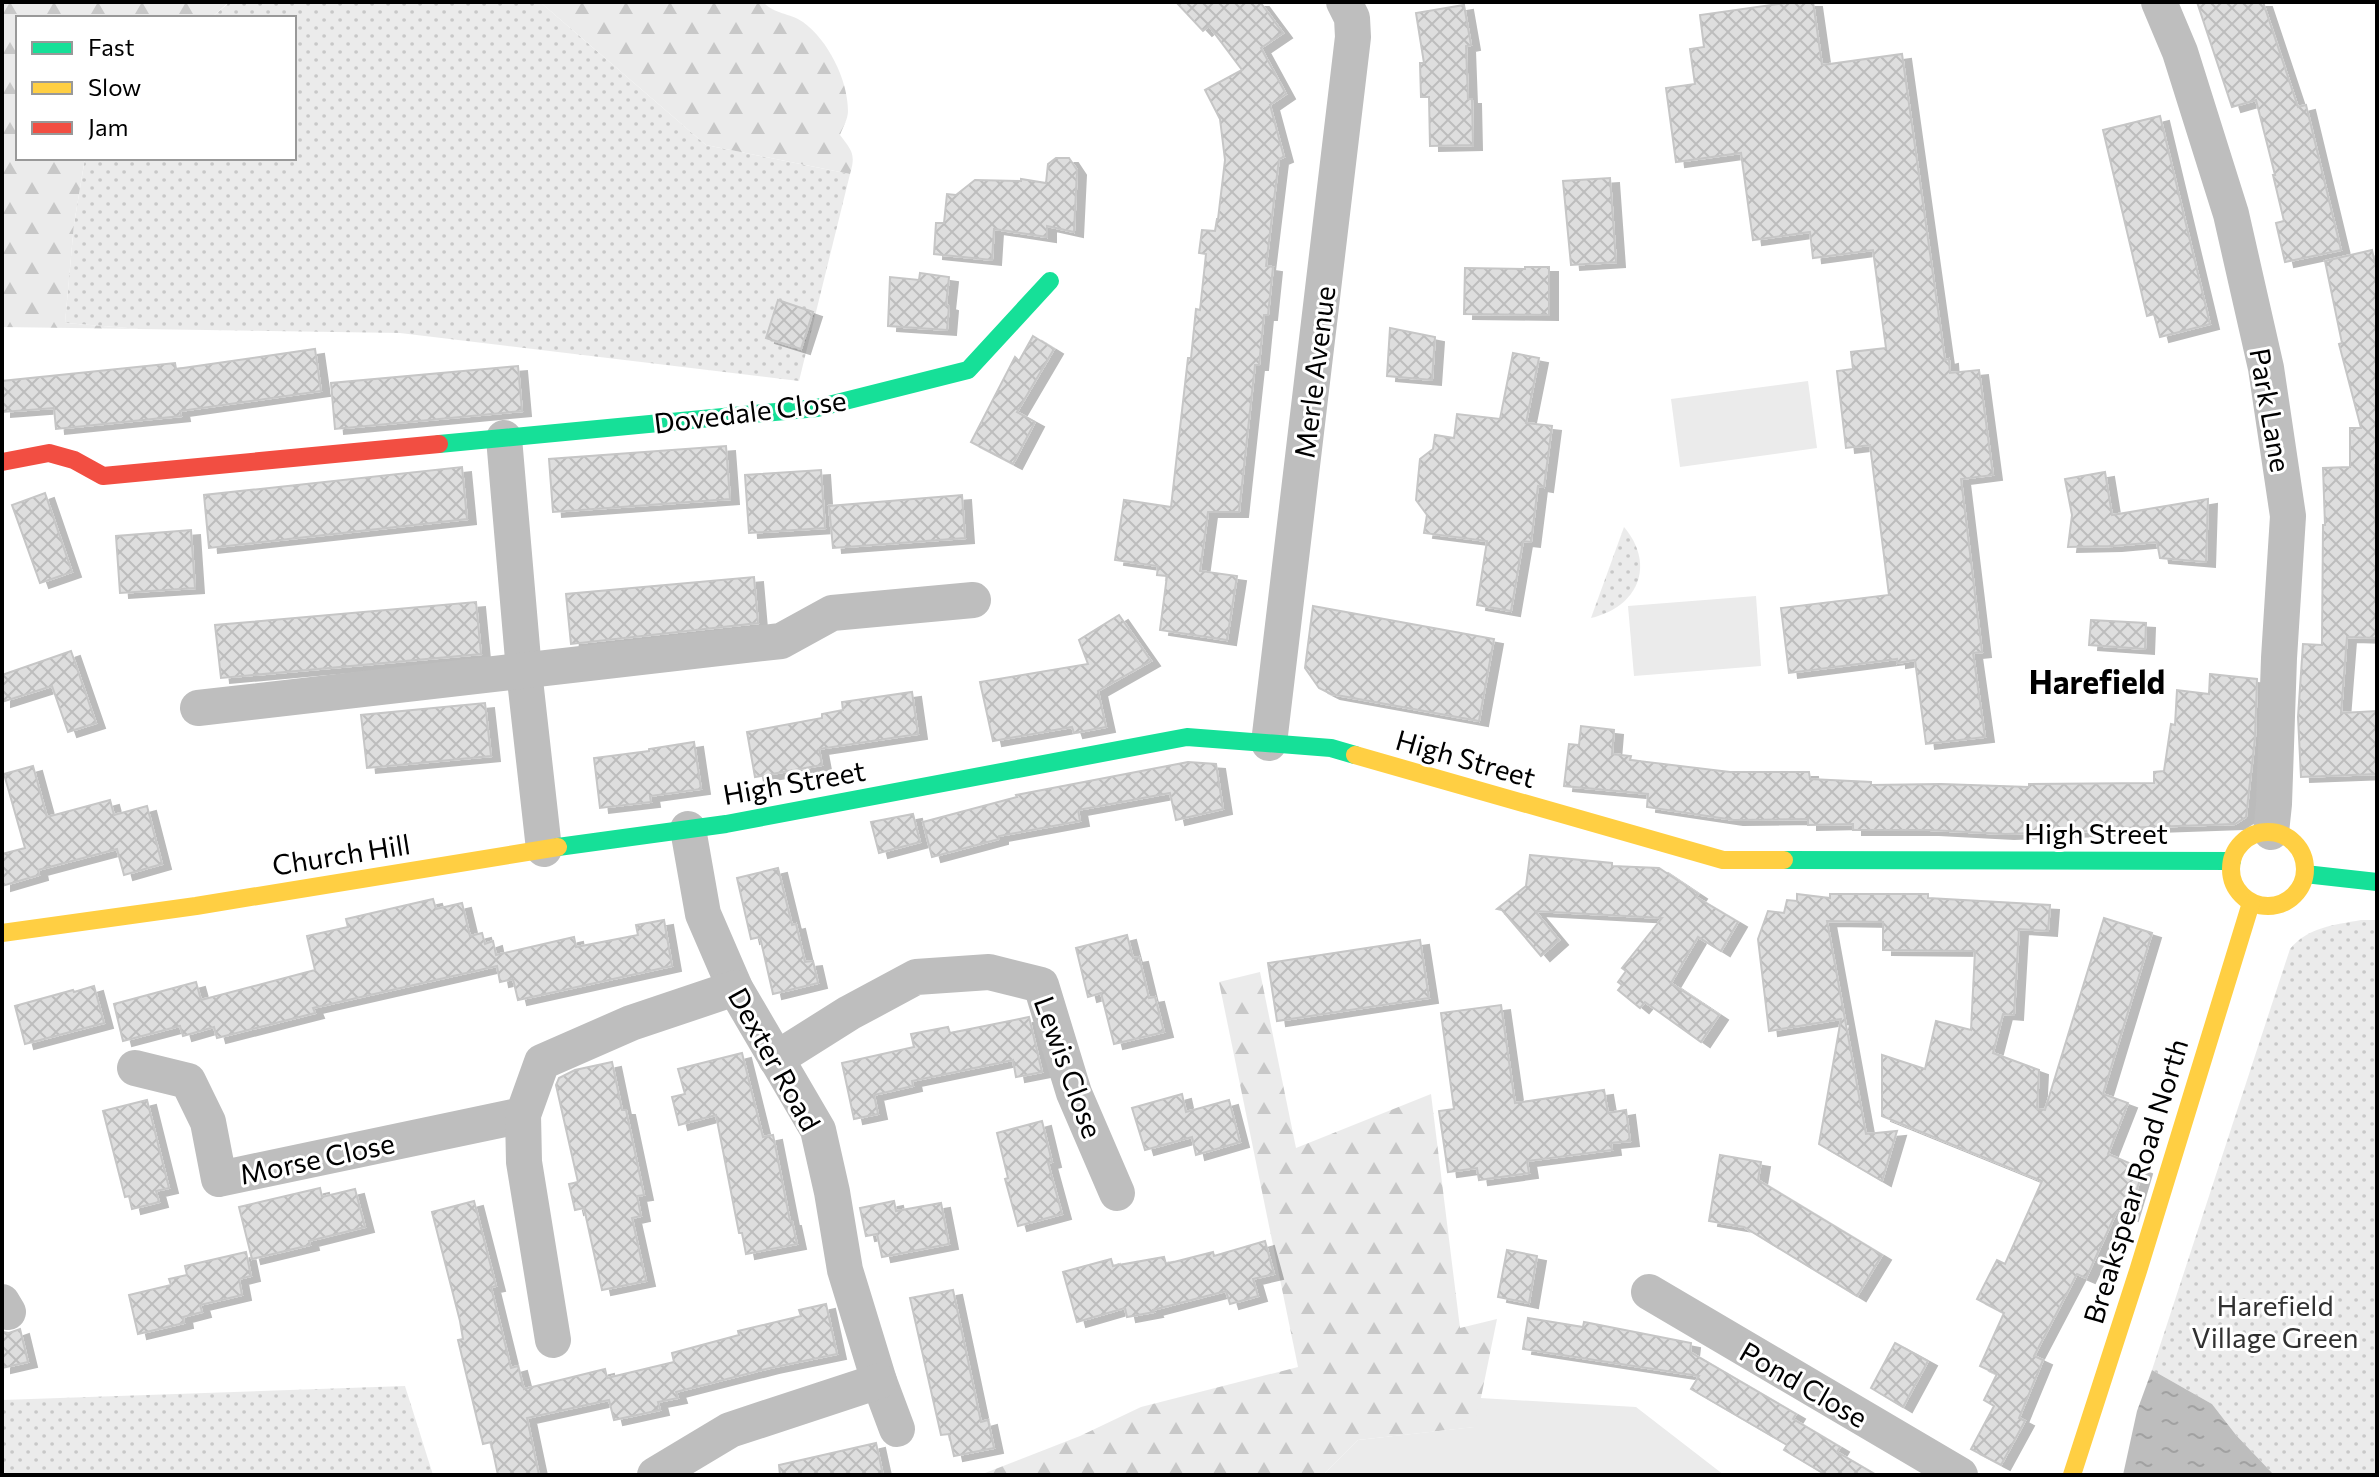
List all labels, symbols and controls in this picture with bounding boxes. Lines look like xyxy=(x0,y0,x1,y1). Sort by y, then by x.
legend xyxy=(16,16,296,160)
text: Fast xyxy=(88,32,135,61)
text: Slow xyxy=(88,72,141,101)
text: Jam xyxy=(88,112,128,141)
street label: Merle Avenue xyxy=(1287,284,1341,460)
street label: Park Lane xyxy=(2243,345,2299,475)
street label: Dovedale Close xyxy=(652,382,848,440)
district label: Harefield xyxy=(2029,661,2165,701)
street label: High Street xyxy=(1392,722,1540,794)
street label: High Street xyxy=(720,753,868,811)
street label: High Street xyxy=(2024,816,2168,850)
street label: Church Hill xyxy=(270,826,412,882)
street label: Dexter Road xyxy=(722,982,828,1136)
street label: Lewis Close xyxy=(1028,991,1110,1143)
street label: Breakspear Road North xyxy=(2075,1035,2195,1327)
street label: Morse Close xyxy=(237,1125,397,1191)
park label: Harefield Village Green xyxy=(2191,1288,2359,1354)
street label: Pond Close xyxy=(1734,1334,1874,1434)

